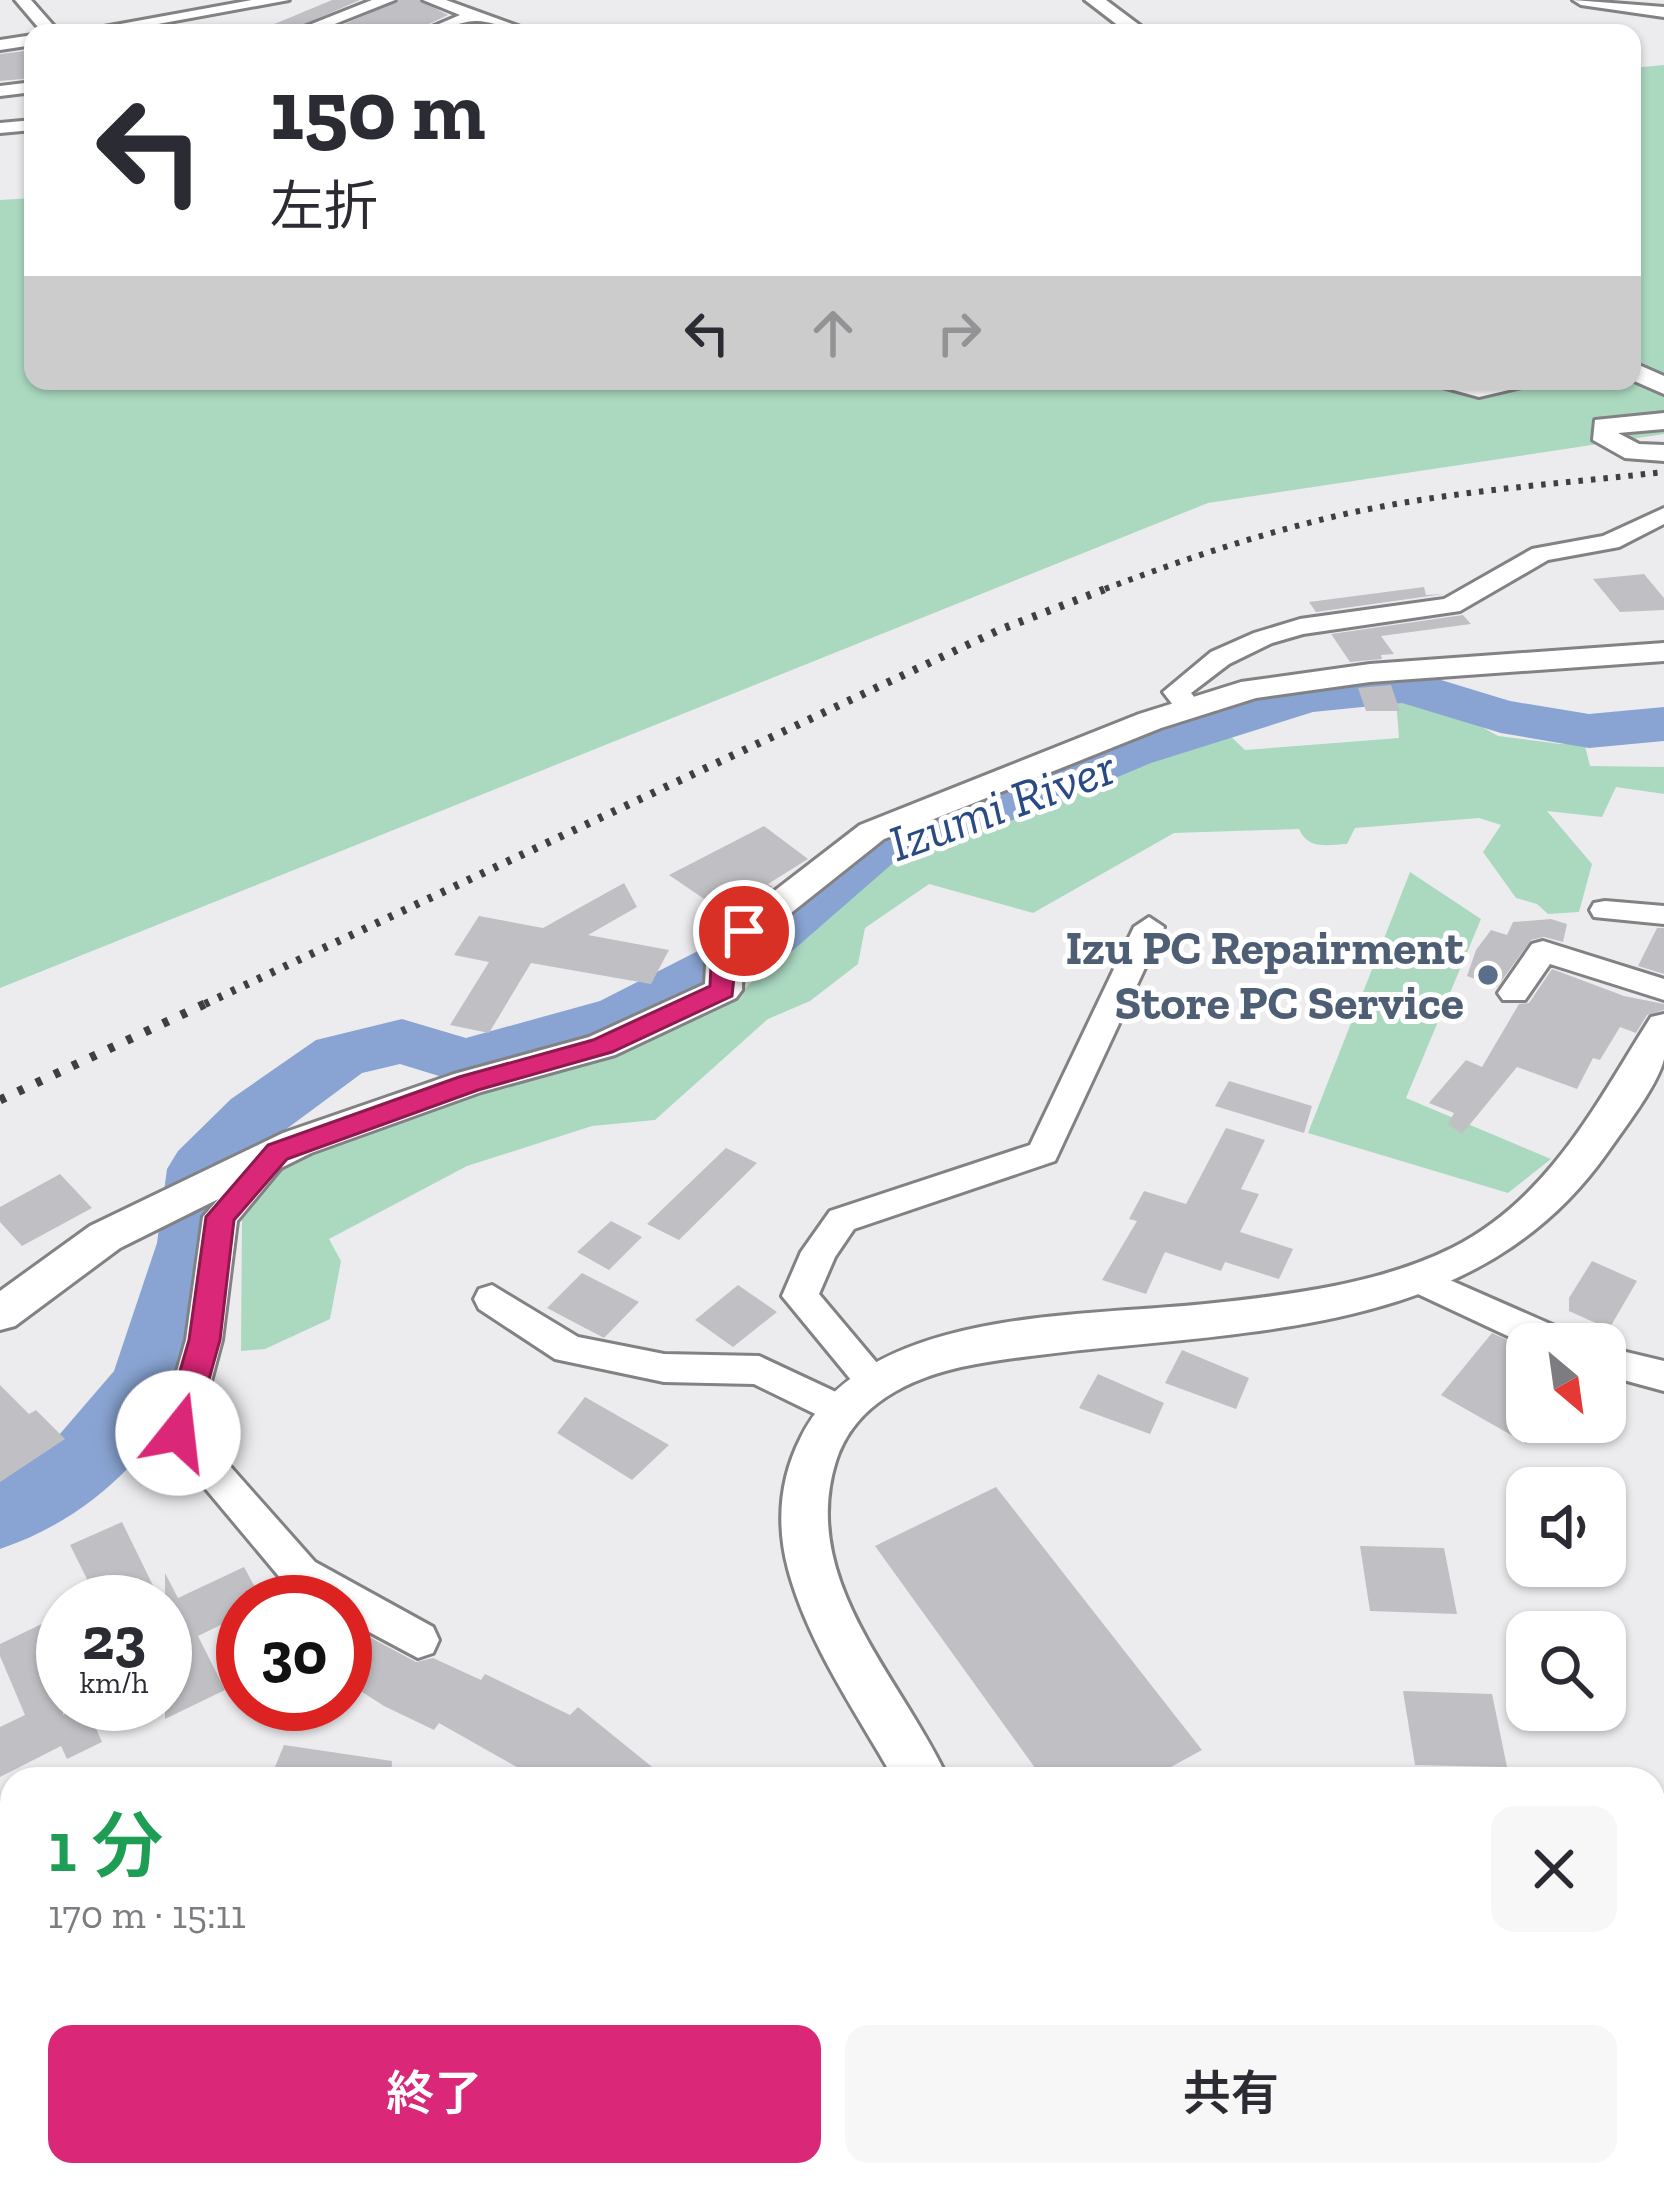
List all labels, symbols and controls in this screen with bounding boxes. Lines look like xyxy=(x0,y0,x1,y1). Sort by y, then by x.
text: 150 m xyxy=(270,60,485,161)
icon: left xyxy=(72,72,228,228)
text: 左折 xyxy=(270,174,378,239)
icon: left xyxy=(674,300,740,366)
icon: ahead xyxy=(800,300,866,366)
icon: right xyxy=(926,300,992,366)
water label: Izumi River xyxy=(881,736,1124,874)
pin xyxy=(693,880,795,982)
icon: arrive xyxy=(711,898,777,964)
place label: Izu PC Repairment Store PC Service xyxy=(1065,919,1465,1031)
marker: Izu PC Repairment Store PC Service xyxy=(1475,962,1501,988)
north arrow xyxy=(1506,1323,1626,1443)
map controls xyxy=(1506,1323,1626,1731)
position arrow xyxy=(115,1370,241,1496)
button: sound xyxy=(1506,1467,1626,1587)
speed limit sign: 30 xyxy=(216,1575,372,1731)
text: 23 xyxy=(82,1602,146,1674)
button: search xyxy=(1506,1611,1626,1731)
text: km/h xyxy=(80,1665,148,1701)
text: 1 分 xyxy=(48,1803,163,1889)
button: close xyxy=(1491,1806,1617,1932)
text: 170 m · 15:11 xyxy=(48,1891,246,1938)
button: 終了 xyxy=(48,2025,821,2163)
button: 共有 xyxy=(845,2025,1617,2163)

